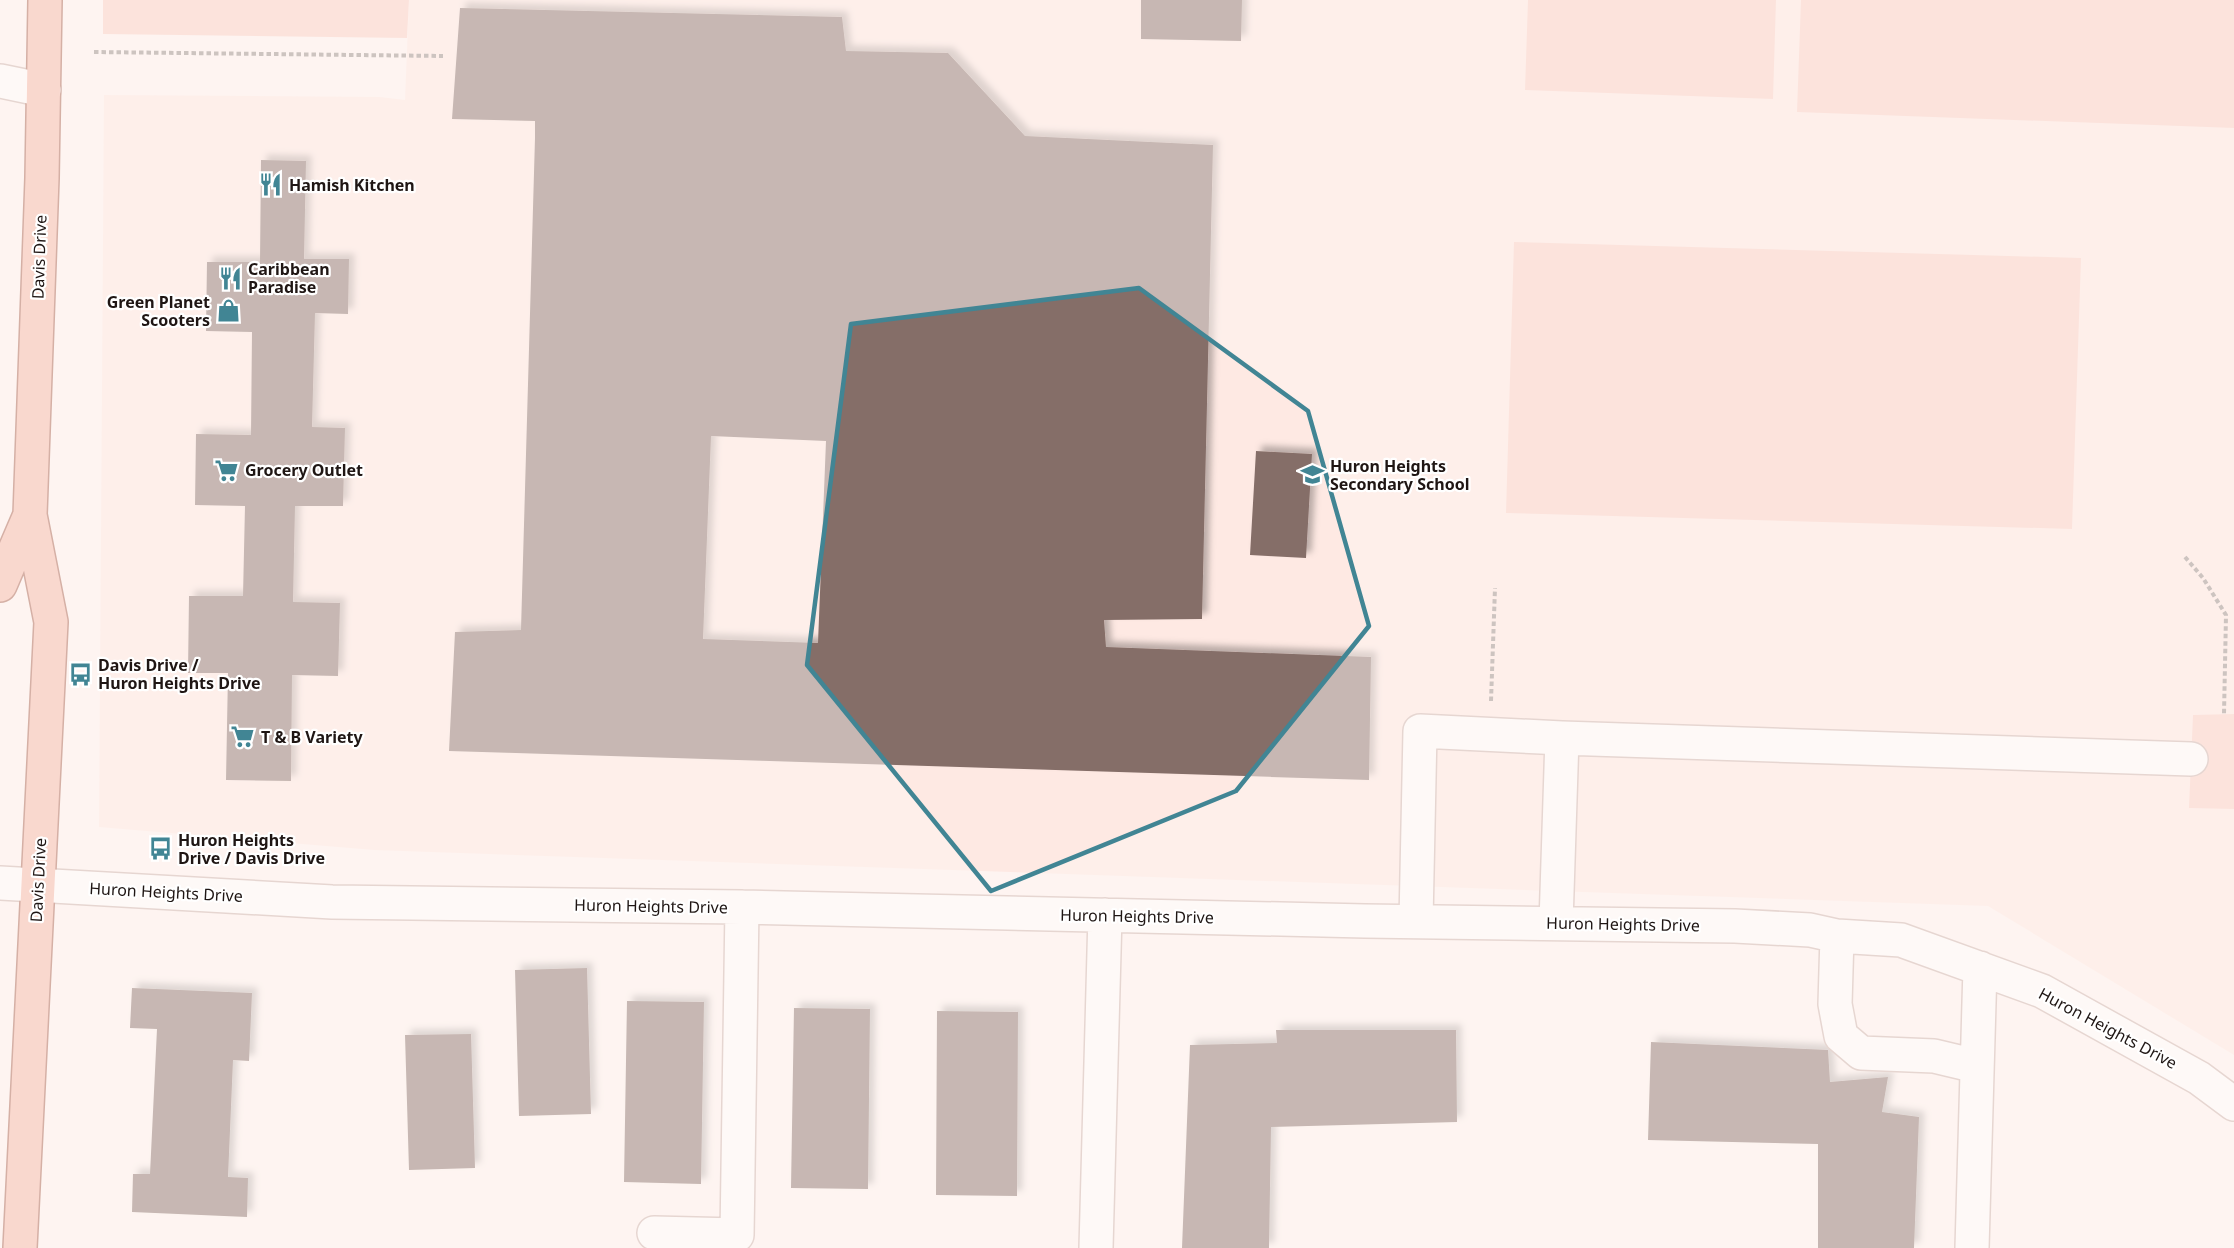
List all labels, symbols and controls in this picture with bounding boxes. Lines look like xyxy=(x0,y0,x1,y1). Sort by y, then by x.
restaurant icon: Hamish Kitchen xyxy=(258,172,284,198)
place label: Hamish Kitchen xyxy=(289,174,415,196)
street label: Davis Drive xyxy=(27,214,51,300)
place label: Caribbean Paradise xyxy=(248,258,330,298)
restaurant icon: Caribbean Paradise xyxy=(217,265,243,291)
place label: Green Planet Scooters xyxy=(107,291,210,331)
shop icon: Green Planet Scooters xyxy=(215,298,241,324)
place label: Huron Heights Secondary School xyxy=(1330,455,1469,495)
supermarket icon: Grocery Outlet xyxy=(214,457,240,483)
place label: Grocery Outlet xyxy=(245,459,363,481)
school or university icon: Huron Heights Secondary School xyxy=(1299,462,1325,488)
place label: Davis Drive / Huron Heights Drive xyxy=(98,654,261,694)
bus stop icon: Davis Drive / Huron Heights Drive xyxy=(67,661,93,687)
supermarket icon: T & B Variety xyxy=(230,724,256,750)
place label: T & B Variety xyxy=(261,726,363,748)
place label: Huron Heights Drive / Davis Drive xyxy=(178,829,325,869)
bus stop icon: Huron Heights Drive / Davis Drive xyxy=(147,836,173,862)
street label: Davis Drive xyxy=(25,837,51,923)
street label: Huron Heights Drive xyxy=(89,877,243,907)
street label: Huron Heights Drive xyxy=(574,894,728,918)
street label: Huron Heights Drive xyxy=(1060,904,1214,928)
street label: Huron Heights Drive xyxy=(1546,912,1700,936)
street label: Huron Heights Drive xyxy=(2035,982,2181,1074)

